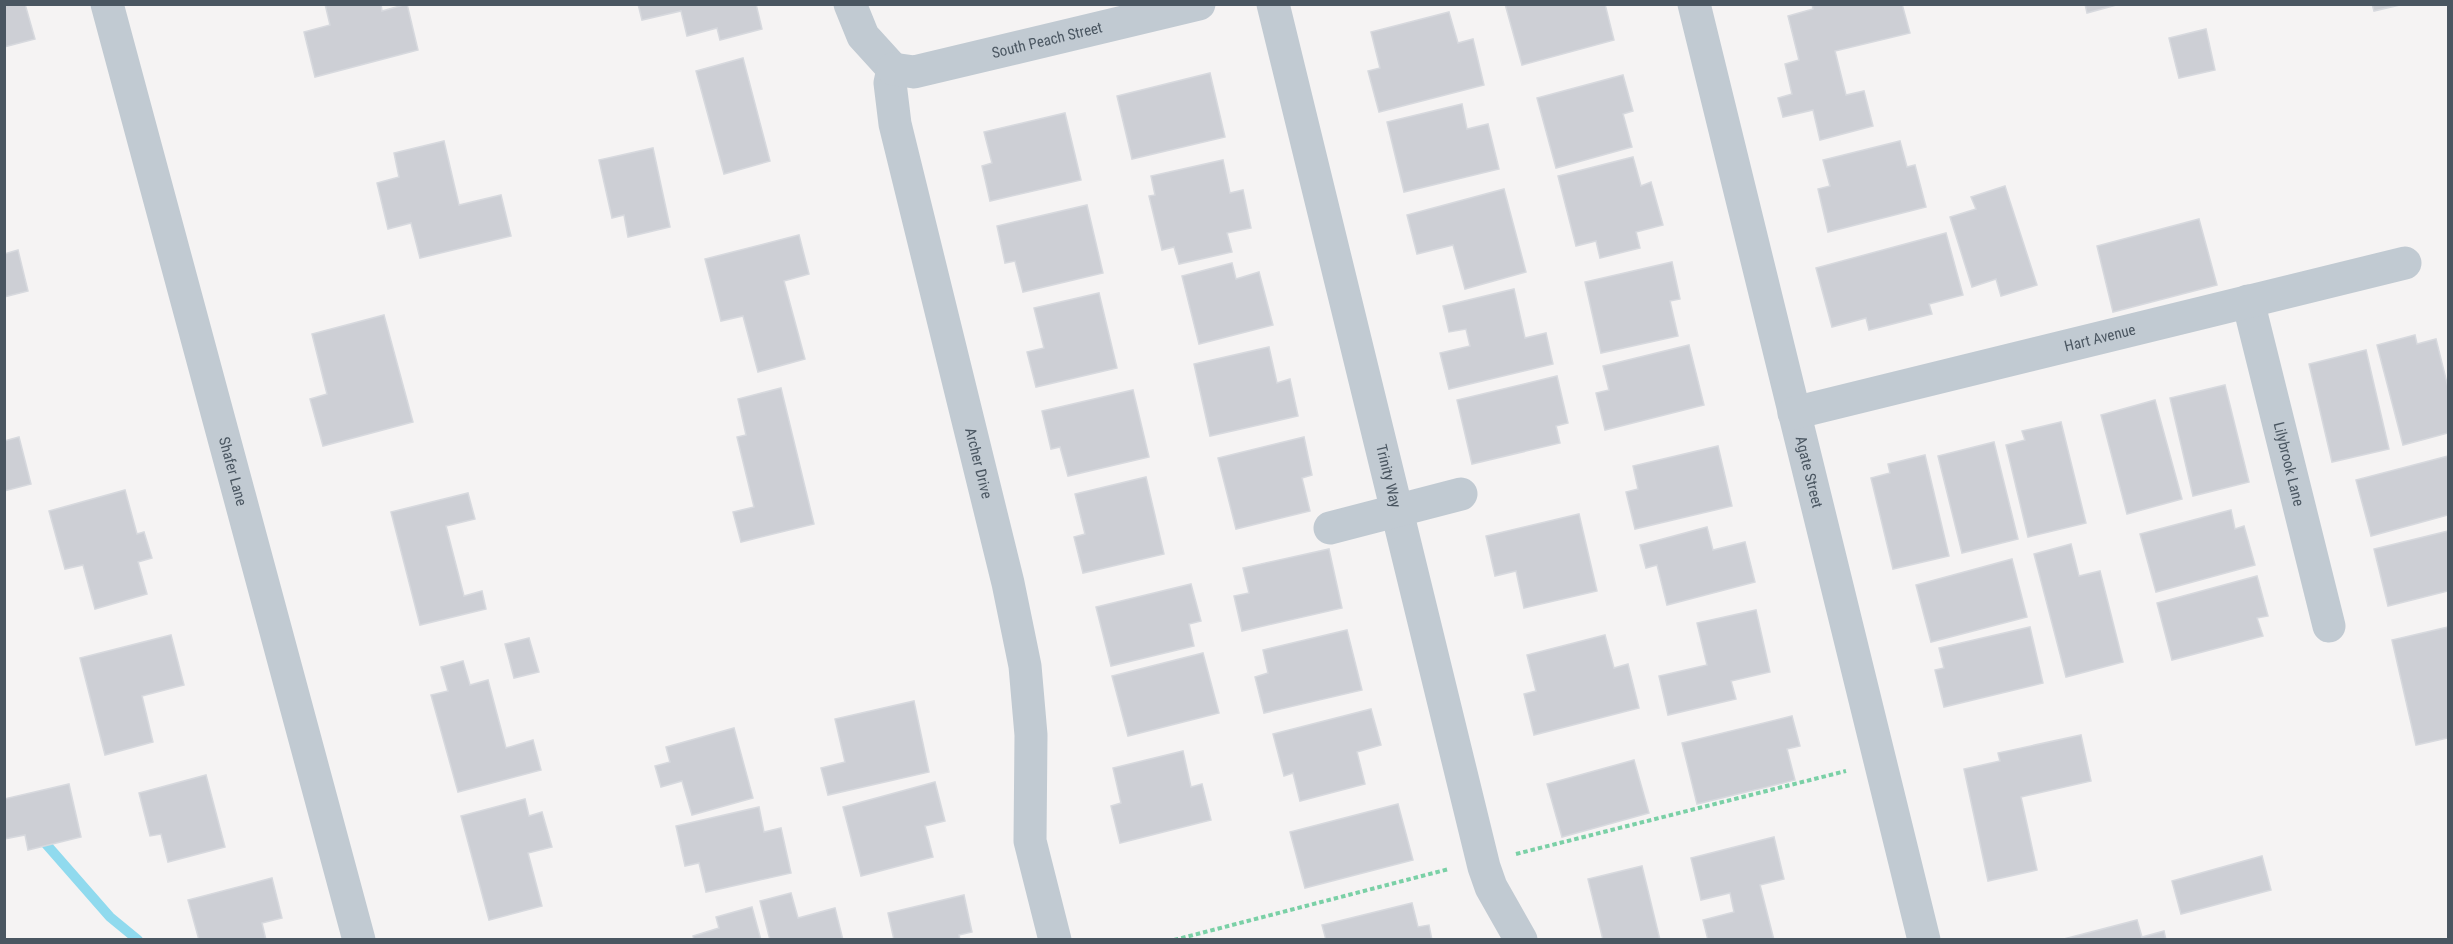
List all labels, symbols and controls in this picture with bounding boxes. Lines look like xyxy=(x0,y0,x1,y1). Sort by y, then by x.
street label: South Peach Street xyxy=(990,18,1104,62)
street label: Hart Avenue xyxy=(2063,321,2137,355)
street label: Lilybrook Lane xyxy=(2269,420,2308,508)
street label: Archer Drive xyxy=(961,426,996,501)
street label: Agate Street xyxy=(1792,434,1827,510)
street label: Shafer Lane xyxy=(215,435,251,508)
street label: Trinity Way xyxy=(1372,443,1405,510)

